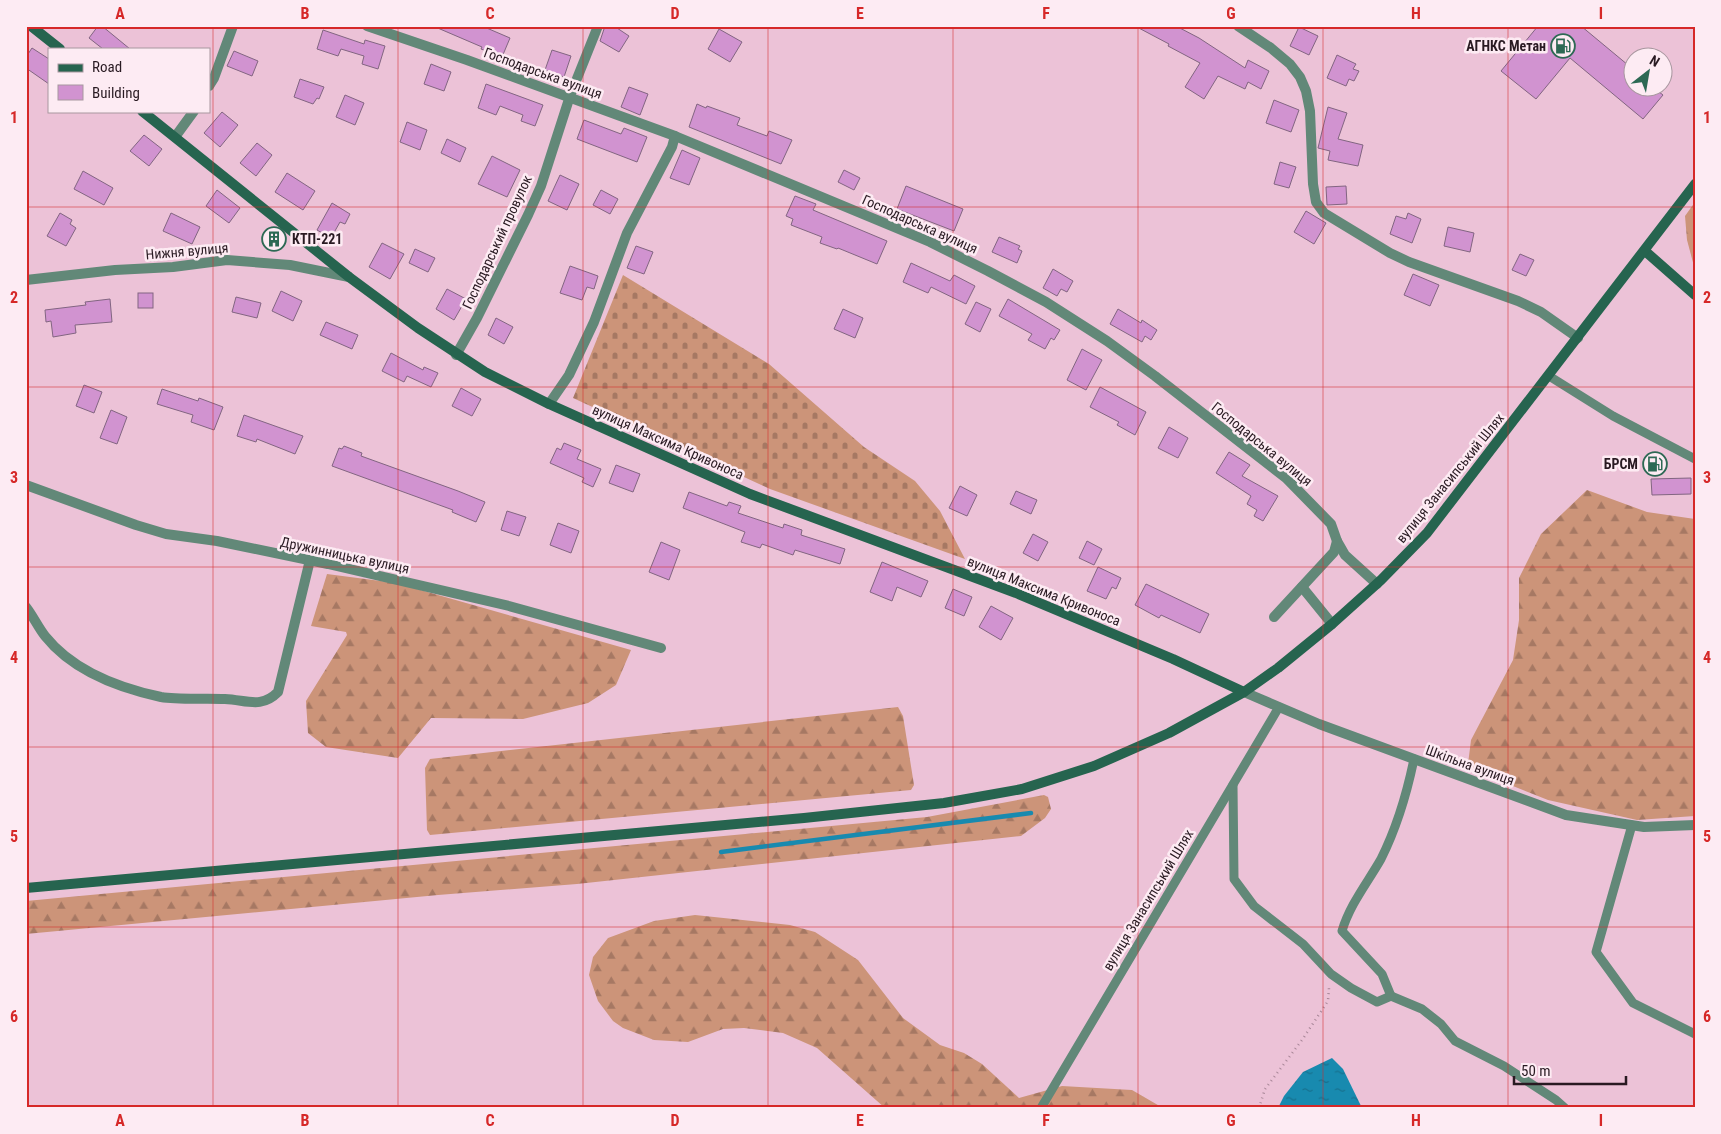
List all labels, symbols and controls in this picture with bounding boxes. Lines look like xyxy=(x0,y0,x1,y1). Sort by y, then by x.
text: A xyxy=(115,4,125,23)
text: B xyxy=(301,4,310,23)
text: C xyxy=(485,4,495,23)
text: D xyxy=(670,4,680,23)
text: E xyxy=(856,4,864,23)
text: F xyxy=(1042,4,1050,23)
text: G xyxy=(1226,4,1236,23)
text: H xyxy=(1411,4,1421,23)
text: I xyxy=(1599,4,1603,23)
fuel station icon: АГНКС Метан xyxy=(1550,33,1576,59)
place label: АГНКС Метан xyxy=(1466,38,1546,54)
street label: Господарська вулиця xyxy=(482,44,604,102)
legend xyxy=(48,48,210,112)
north arrow xyxy=(1624,48,1674,98)
text: N xyxy=(1647,52,1662,70)
text: Road xyxy=(92,58,122,76)
text: Building xyxy=(92,84,140,102)
text: 1 xyxy=(10,108,18,127)
text: 1 xyxy=(1703,108,1711,127)
street label: Господарський провулок xyxy=(459,172,535,311)
street label: Господарська вулиця xyxy=(860,191,980,257)
building icon: КТП-221 xyxy=(261,226,287,252)
place label: КТП-221 xyxy=(292,231,342,247)
street label: Нижня вулиця xyxy=(145,239,229,263)
text: 2 xyxy=(10,288,18,307)
text: 2 xyxy=(1703,288,1711,307)
street label: Господарська вулиця xyxy=(1209,399,1315,489)
street label: вулиця Максима Кривоноса xyxy=(590,401,746,483)
street label: вулиця Занасипський Шлях xyxy=(1393,410,1507,546)
fuel station icon: БРСМ xyxy=(1642,451,1668,477)
place label: БРСМ xyxy=(1604,456,1638,472)
text: 3 xyxy=(10,468,18,487)
text: 3 xyxy=(1703,468,1711,487)
street label: Дружинницька вулиця xyxy=(279,534,411,576)
street label: вулиця Максима Кривоноса xyxy=(965,553,1123,629)
text: 4 xyxy=(10,648,18,667)
text: 4 xyxy=(1703,648,1711,667)
street label: Шкільна вулиця xyxy=(1423,742,1517,788)
text: 5 xyxy=(10,827,18,846)
street label: вулиця Занасипський Шлях xyxy=(1100,827,1196,973)
text: 5 xyxy=(1703,827,1711,846)
text: 6 xyxy=(10,1007,18,1026)
text: 6 xyxy=(1703,1007,1711,1026)
scale bar xyxy=(1514,1054,1626,1086)
text: 50 m xyxy=(1521,1062,1551,1080)
text: A xyxy=(115,1111,125,1130)
text: B xyxy=(301,1111,310,1130)
text: C xyxy=(485,1111,495,1130)
text: D xyxy=(670,1111,680,1130)
text: E xyxy=(856,1111,864,1130)
text: F xyxy=(1042,1111,1050,1130)
text: G xyxy=(1226,1111,1236,1130)
text: H xyxy=(1411,1111,1421,1130)
text: I xyxy=(1599,1111,1603,1130)

